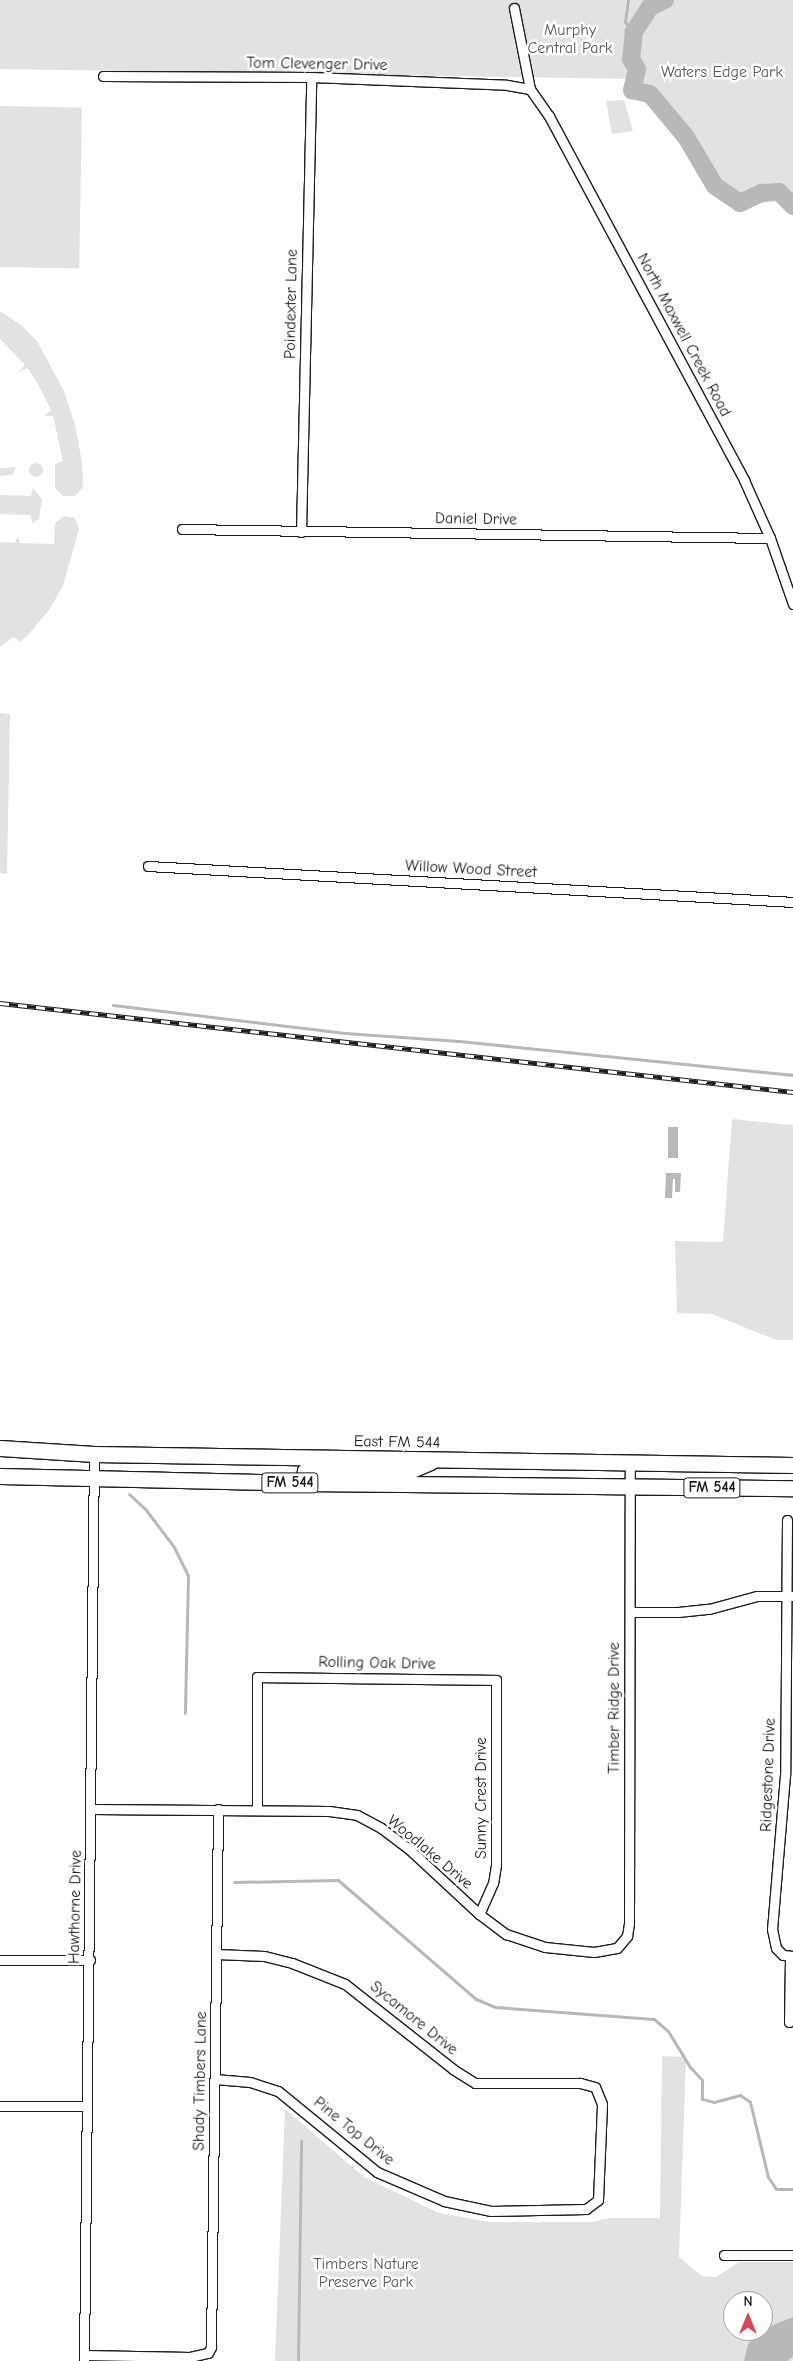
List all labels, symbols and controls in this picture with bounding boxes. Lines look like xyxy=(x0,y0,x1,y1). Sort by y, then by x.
park label: Murphy Central Park xyxy=(527,20,613,58)
street label: Tom Clevenger Drive xyxy=(246,53,388,75)
park label: Waters Edge Park xyxy=(661,62,783,82)
street label: Poindexter Lane xyxy=(280,249,302,359)
street label: North Maxwell Creek Road xyxy=(633,250,735,420)
street label: Daniel Drive xyxy=(435,509,517,529)
street label: Willow Wood Street xyxy=(405,856,537,882)
street label: East FM 544 xyxy=(354,1432,440,1452)
road number: FM 544 xyxy=(261,1470,319,1496)
road number: FM 544 xyxy=(683,1476,741,1500)
street label: Timber Ridge Drive xyxy=(604,1642,624,1774)
street label: Rolling Oak Drive xyxy=(318,1652,436,1674)
street label: Ridgestone Drive xyxy=(756,1718,780,1832)
street label: Sunny Crest Drive xyxy=(471,1737,491,1859)
street label: Woodlake Drive xyxy=(383,1811,477,1893)
street label: Hawthorne Drive xyxy=(64,1850,86,1964)
street label: Sycamore Drive xyxy=(366,1977,462,2059)
street label: Shady Timbers Lane xyxy=(189,2011,211,2151)
street label: Pine Top Drive xyxy=(310,2093,398,2169)
park label: Timbers Nature Preserve Park xyxy=(313,2254,419,2292)
north arrow xyxy=(723,2291,773,2341)
text: N xyxy=(743,2293,753,2310)

